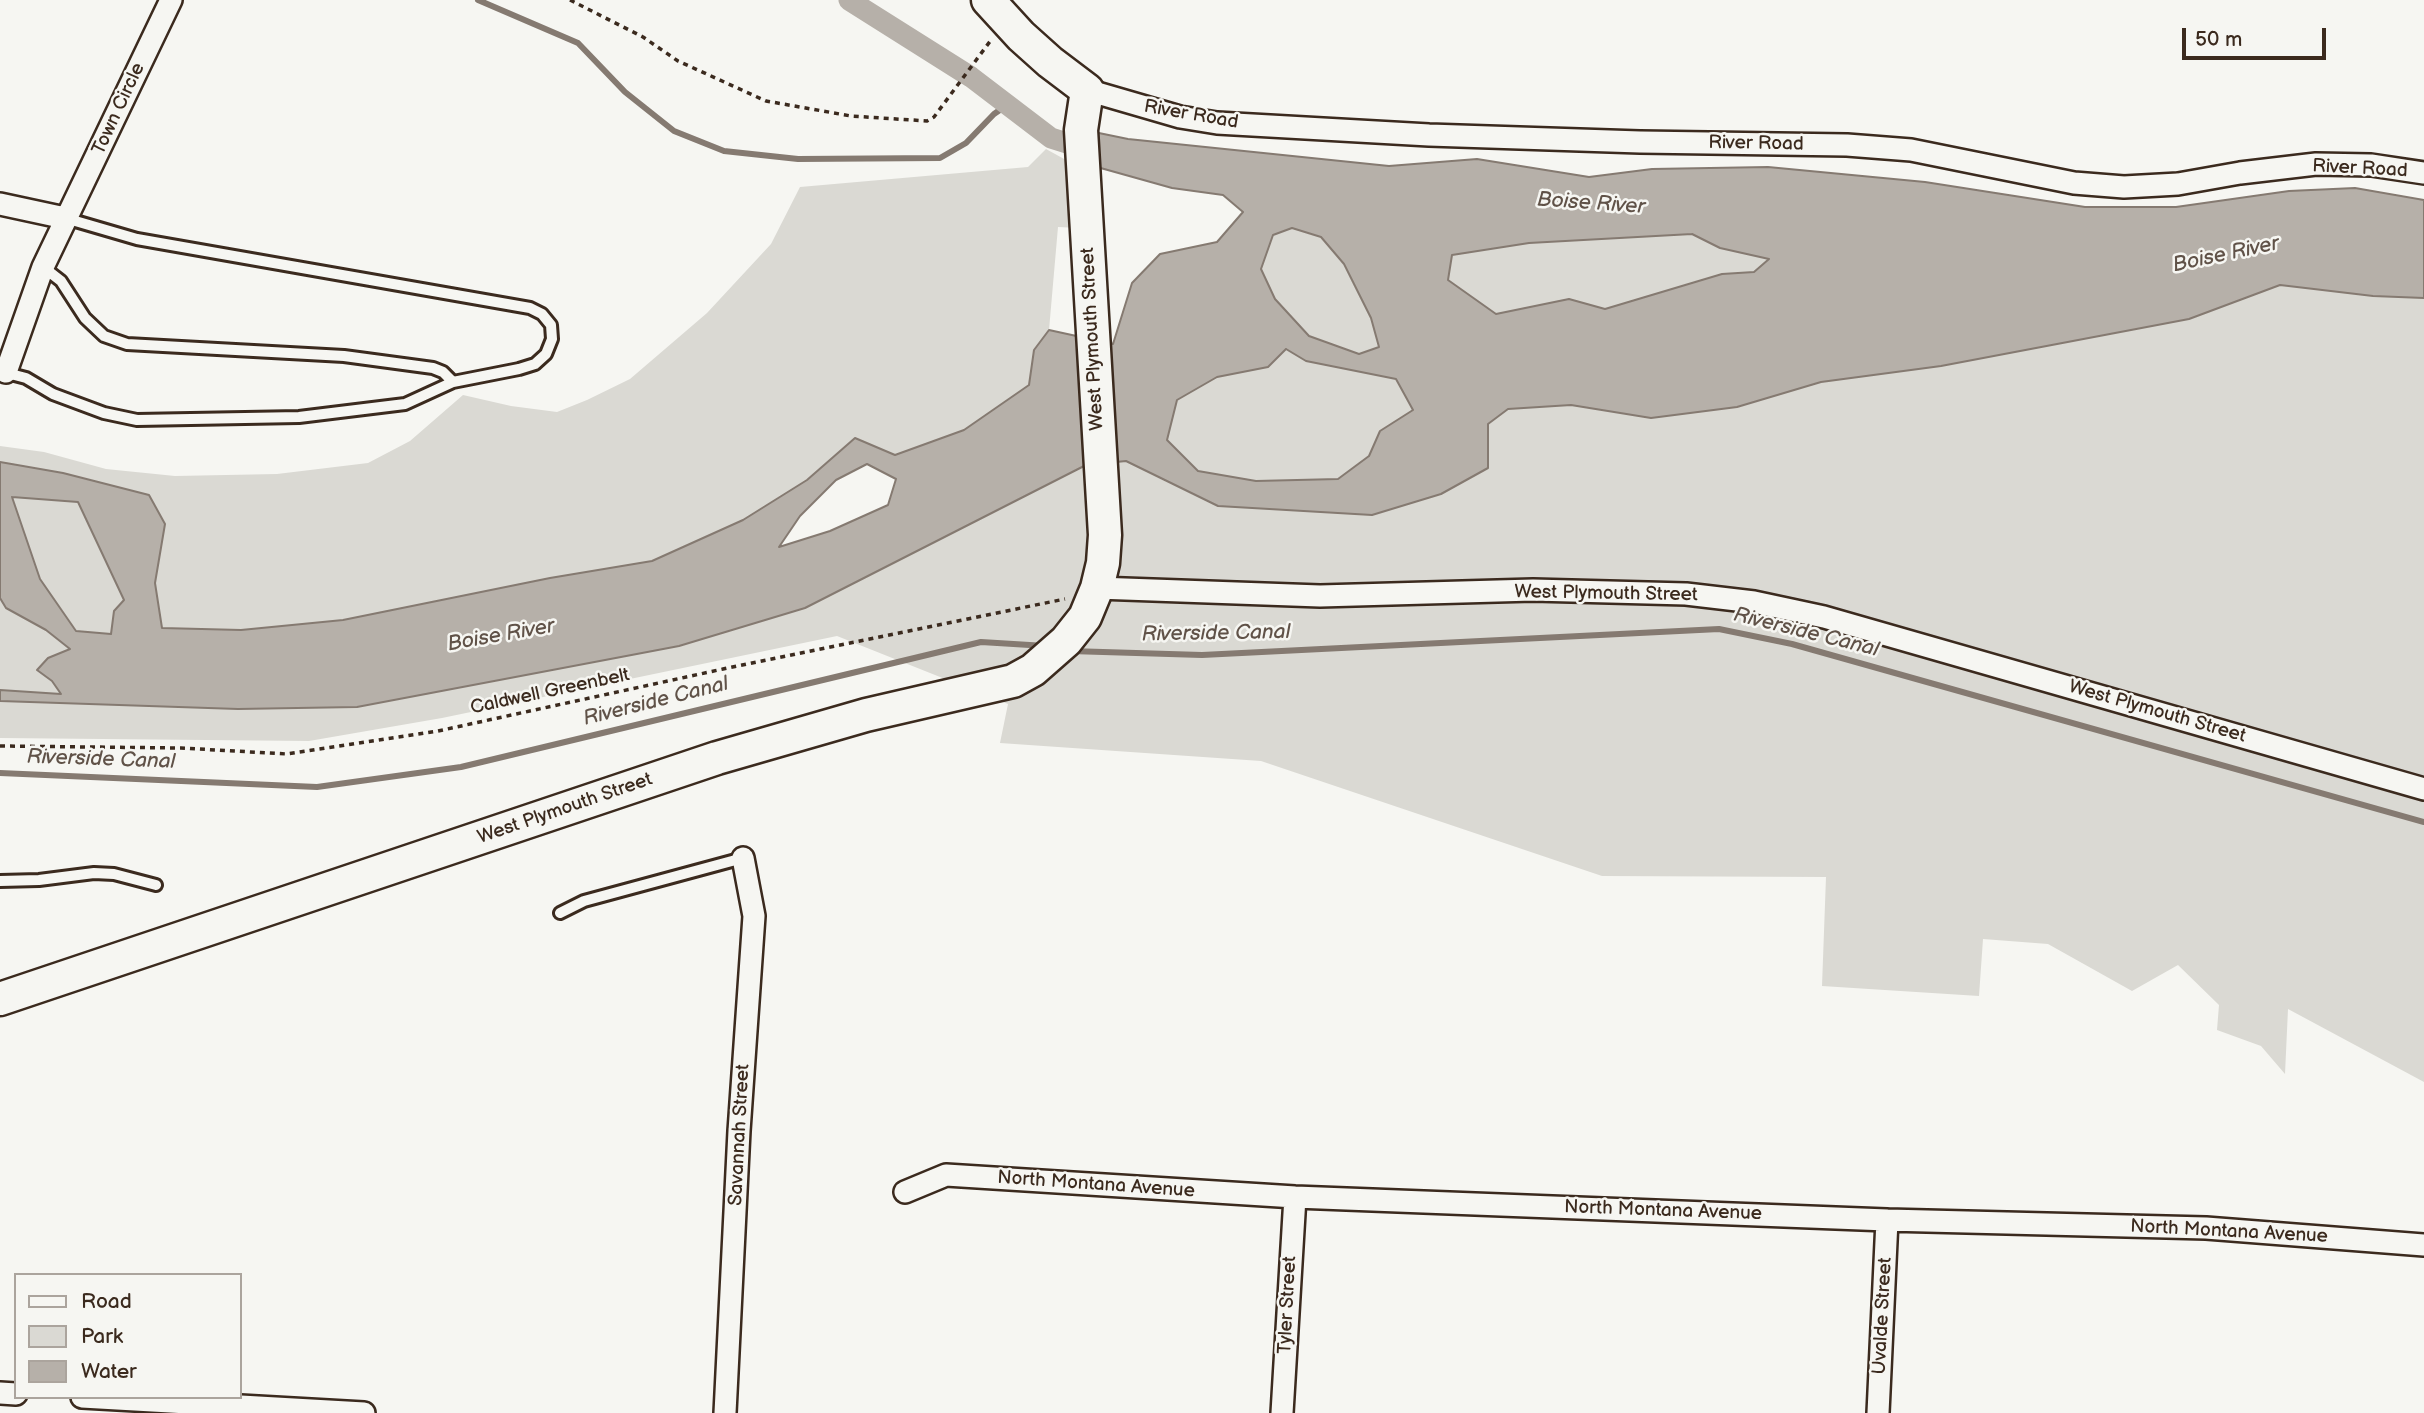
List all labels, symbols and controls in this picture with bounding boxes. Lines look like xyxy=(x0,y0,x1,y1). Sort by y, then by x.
scale bar xyxy=(2186,14,2330,58)
text: 50 m xyxy=(2195,27,2242,52)
street label: Town Circle xyxy=(88,59,150,159)
street label: River Road xyxy=(1142,95,1240,135)
street label: River Road xyxy=(1708,132,1804,156)
street label: River Road xyxy=(2312,155,2408,183)
water label: Boise River xyxy=(1536,188,1646,220)
water label: Boise River xyxy=(2170,231,2282,279)
street label: West Plymouth Street xyxy=(1077,247,1109,431)
street label: West Plymouth Street xyxy=(1514,581,1698,607)
water label: Riverside Canal xyxy=(1731,603,1881,663)
water label: Boise River xyxy=(446,614,556,658)
water label: Riverside Canal xyxy=(1141,620,1291,648)
street label: Caldwell Greenbelt xyxy=(468,664,632,720)
water label: Riverside Canal xyxy=(581,672,731,732)
street label: West Plymouth Street xyxy=(2066,676,2248,748)
water label: Riverside Canal xyxy=(26,745,176,775)
street label: West Plymouth Street xyxy=(475,768,655,850)
street label: Savannah Street xyxy=(725,1064,755,1206)
street label: North Montana Avenue xyxy=(996,1167,1196,1203)
street label: North Montana Avenue xyxy=(1564,1196,1762,1226)
street label: North Montana Avenue xyxy=(2130,1215,2328,1249)
street label: Tyler Street xyxy=(1274,1255,1302,1355)
street label: Uvalde Street xyxy=(1869,1257,1897,1375)
legend xyxy=(14,1273,242,1399)
text: Road xyxy=(81,1289,132,1314)
text: Park xyxy=(81,1324,123,1349)
text: Water xyxy=(81,1359,137,1384)

